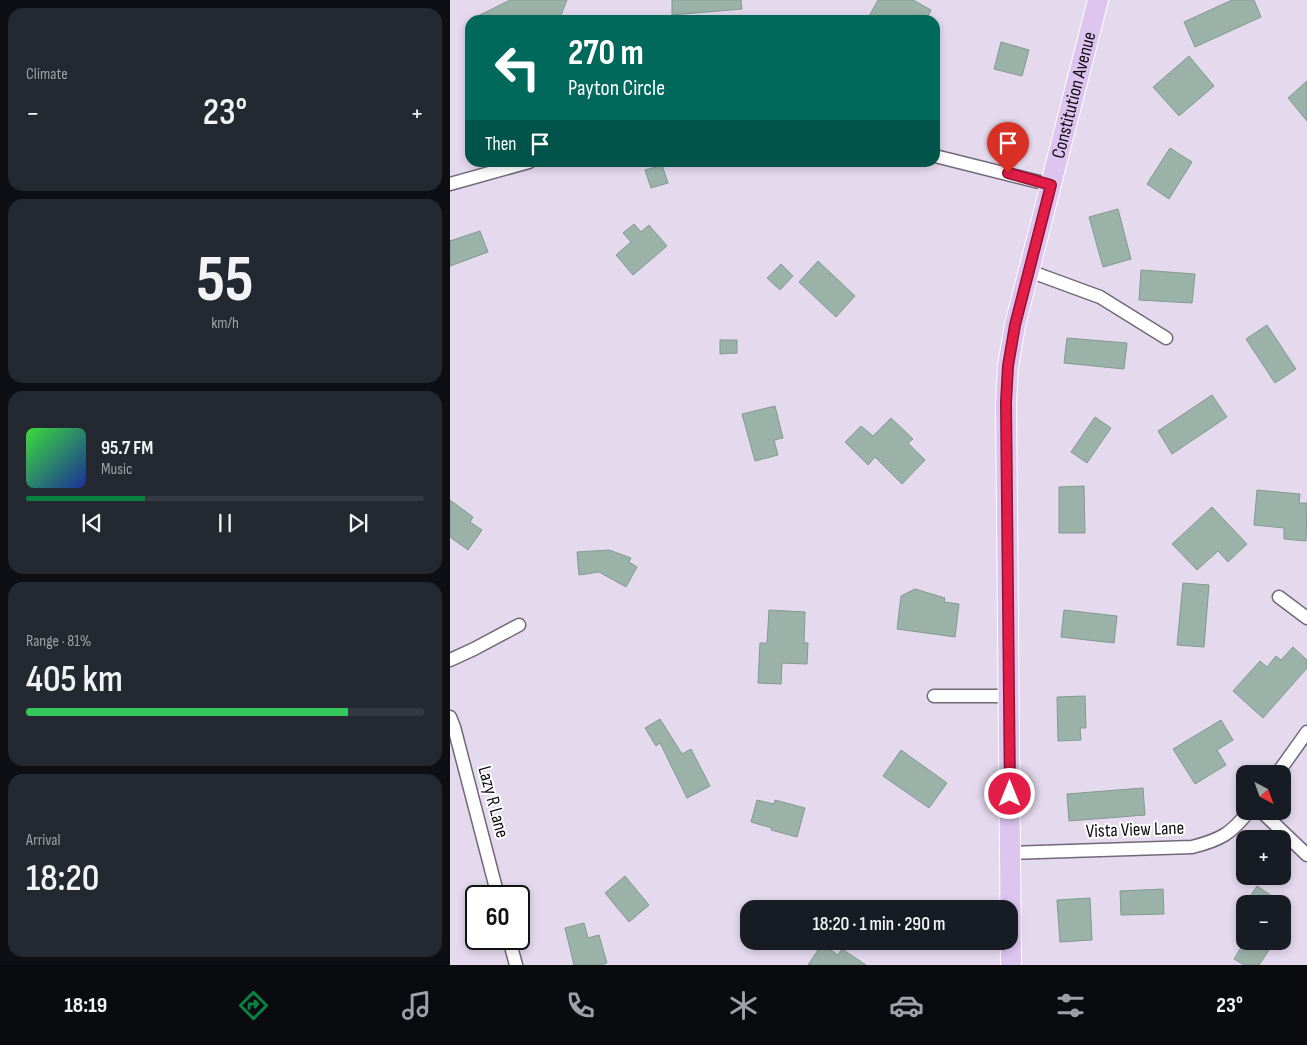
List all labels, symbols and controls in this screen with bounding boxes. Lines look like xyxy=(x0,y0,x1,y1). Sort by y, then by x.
street label: Constitution Avenue xyxy=(1047,29,1101,161)
text: 270 m xyxy=(568,32,644,75)
icon: left xyxy=(485,35,550,100)
text: Climate xyxy=(26,65,68,84)
text: Payton Circle xyxy=(568,75,665,102)
text: 23° xyxy=(203,90,247,135)
text: − xyxy=(26,97,40,130)
text: + xyxy=(410,97,424,130)
pin xyxy=(987,122,1029,173)
icon: arrive xyxy=(994,129,1022,157)
icon: arrive xyxy=(526,130,554,158)
text: Then xyxy=(485,133,516,156)
text: 55 xyxy=(196,242,254,320)
text: km/h xyxy=(211,314,239,333)
text: 95.7 FM xyxy=(101,437,153,460)
text: Music xyxy=(101,460,132,479)
icon: previous xyxy=(78,509,106,537)
icon: pause xyxy=(211,509,239,537)
icon: next xyxy=(344,509,372,537)
text: Range · 81% xyxy=(26,632,91,651)
text: 405 km xyxy=(26,657,123,702)
street label: Lazy R Lane xyxy=(472,764,514,840)
north arrow xyxy=(1236,765,1291,820)
map controls xyxy=(1236,765,1291,950)
position arrow xyxy=(983,767,1035,819)
street label: Vista View Lane xyxy=(1085,817,1185,843)
button: + xyxy=(1236,830,1291,885)
text: Arrival xyxy=(26,831,60,850)
text: 18:20 xyxy=(26,856,99,901)
speed limit sign: 60 xyxy=(465,885,530,950)
button: − xyxy=(1236,895,1291,950)
text: 18:20 · 1 min · 290 m xyxy=(813,913,945,936)
icon: directions xyxy=(236,988,271,1023)
icon: music xyxy=(399,988,434,1023)
icon: phone xyxy=(563,988,598,1023)
icon: climate xyxy=(726,988,761,1023)
icon: car xyxy=(889,988,924,1023)
icon: filters xyxy=(1053,988,1088,1023)
text: 18:19 xyxy=(64,992,107,1019)
text: 23° xyxy=(1216,992,1243,1019)

